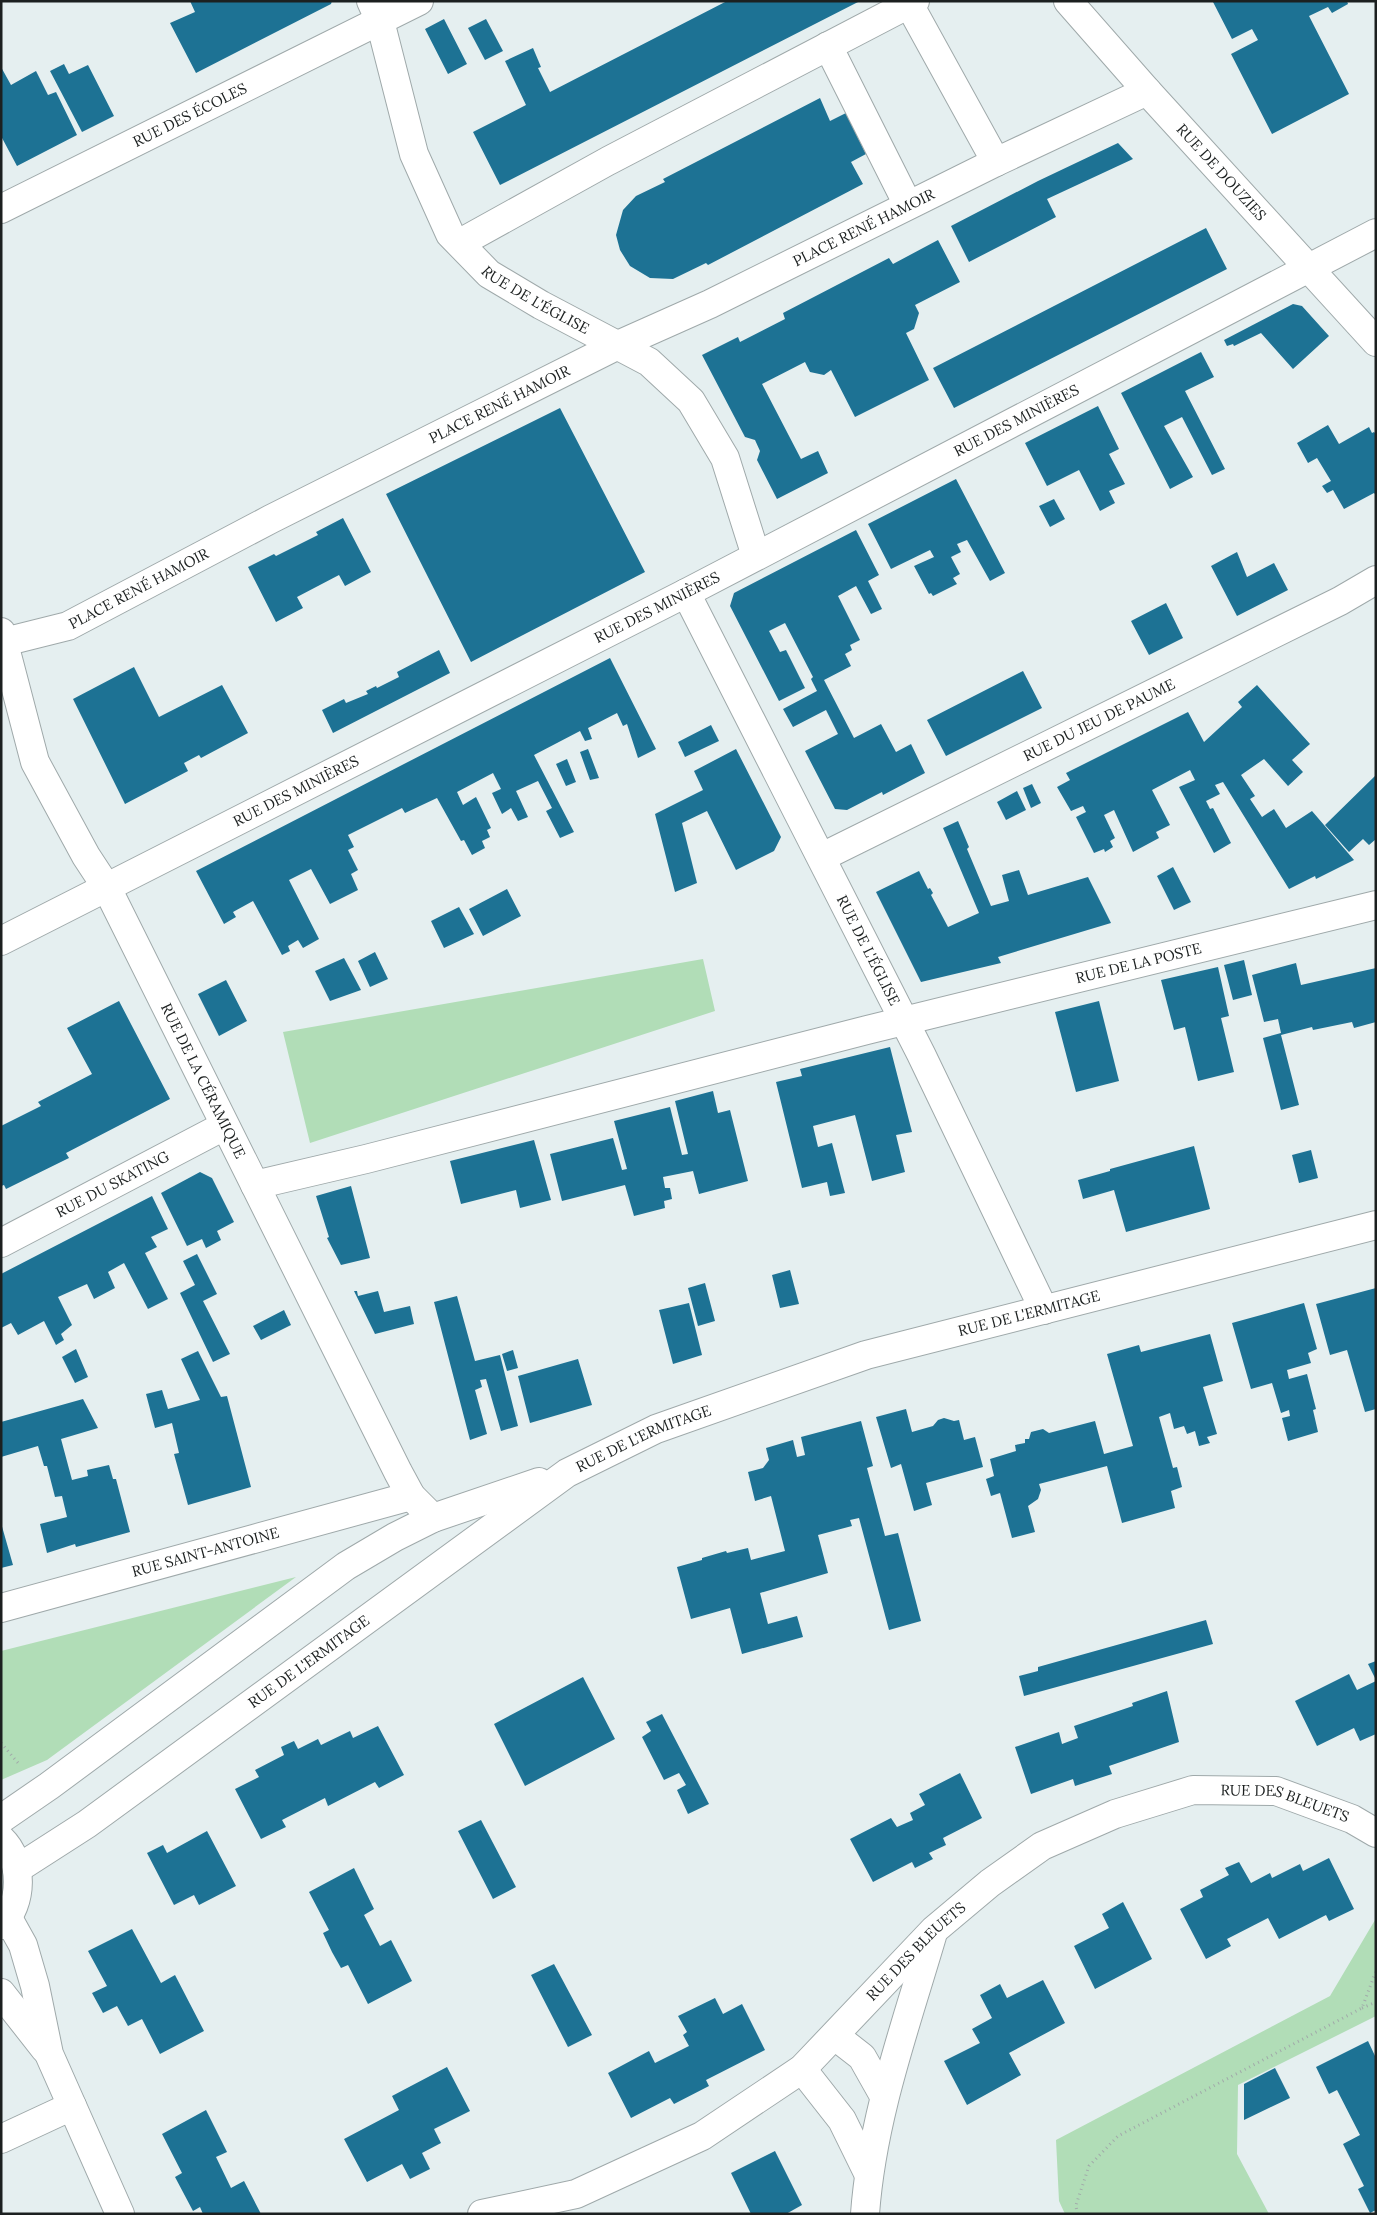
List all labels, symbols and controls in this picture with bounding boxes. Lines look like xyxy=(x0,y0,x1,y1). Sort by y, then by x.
street label: RUE DES ÉCOLES xyxy=(130,78,250,151)
street label: RUE DE DOUZIES xyxy=(1173,120,1271,225)
street label: PLACE RENÉ HAMOIR xyxy=(790,184,938,270)
street label: RUE DE L'ÉGLISE xyxy=(477,262,593,338)
street label: PLACE RENÉ HAMOIR xyxy=(425,360,574,447)
street label: RUE DES MINIÈRES xyxy=(950,380,1082,461)
street label: PLACE RENÉ HAMOIR xyxy=(65,543,212,633)
street label: RUE DES MINIÈRES xyxy=(591,567,723,647)
street label: RUE DU JEU DE PAUME xyxy=(1020,674,1178,765)
street label: RUE DES MINIÈRES xyxy=(230,751,362,831)
street label: RUE DE L'ÉGLISE xyxy=(833,892,905,1008)
street label: RUE DE LA POSTE xyxy=(1074,938,1203,987)
street label: RUE DE LA CÉRAMIQUE xyxy=(157,1000,250,1161)
street label: RUE DU SKATING xyxy=(52,1146,173,1222)
street label: RUE DE L'ERMITAGE xyxy=(956,1286,1102,1340)
street label: RUE DE L'ERMITAGE xyxy=(573,1400,713,1476)
street label: RUE SAINT-ANTOINE xyxy=(130,1522,281,1581)
street label: RUE DE L'ERMITAGE xyxy=(244,1611,373,1712)
street label: RUE DES BLEUETS xyxy=(1220,1780,1352,1826)
street label: RUE DES BLEUETS xyxy=(862,1898,969,2005)

